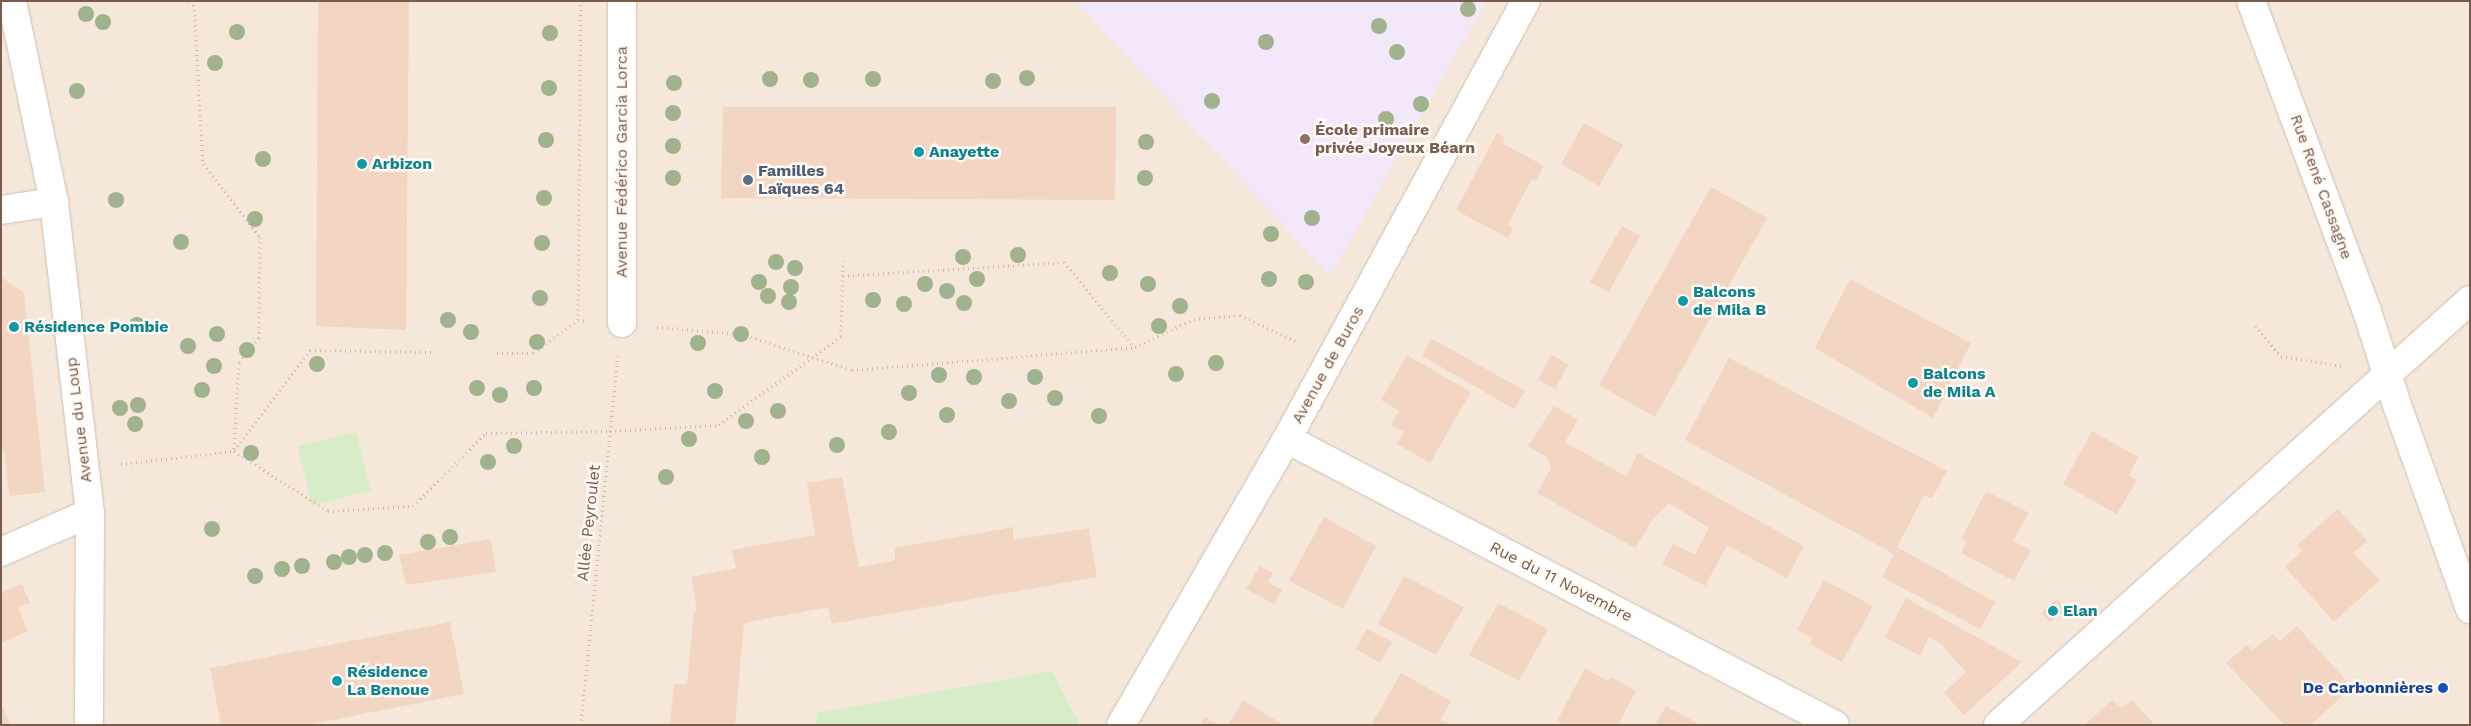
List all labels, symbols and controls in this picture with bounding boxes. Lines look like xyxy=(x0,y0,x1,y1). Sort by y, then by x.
street label: Avenue Fédérico Garcia Lorca xyxy=(612,46,632,278)
street label: Rue René Cassagne xyxy=(2286,112,2356,262)
place label: École primaire privée Joyeux Béarn xyxy=(1315,120,1476,158)
marker: École primaire privée Joyeux Béarn xyxy=(1299,133,1311,145)
place label: Anayette xyxy=(929,142,999,162)
marker: Anayette xyxy=(913,146,925,158)
place label: Arbizon xyxy=(372,154,432,174)
marker: Arbizon xyxy=(356,158,368,170)
place label: Familles Laïques 64 xyxy=(758,161,844,199)
marker: Familles Laïques 64 xyxy=(742,174,754,186)
place label: Balcons de Mila B xyxy=(1693,282,1766,320)
marker: Balcons de Mila B xyxy=(1677,295,1689,307)
street label: Avenue de Buros xyxy=(1288,303,1368,427)
place label: Résidence Pombie xyxy=(24,317,169,337)
marker: Résidence Pombie xyxy=(8,321,20,333)
street label: Avenue du Loup xyxy=(62,356,96,484)
place label: Balcons de Mila A xyxy=(1923,364,1996,402)
marker: Balcons de Mila A xyxy=(1907,377,1919,389)
street label: Allée Peyroulet xyxy=(573,464,605,582)
street label: Rue du 11 Novembre xyxy=(1486,538,1636,626)
place label: Elan xyxy=(2063,601,2098,621)
marker: Elan xyxy=(2047,605,2059,617)
place label: Résidence La Benoue xyxy=(347,662,429,700)
marker: Résidence La Benoue xyxy=(331,675,343,687)
place label: De Carbonnières xyxy=(2303,678,2433,698)
marker: De Carbonnières xyxy=(2437,682,2449,694)

